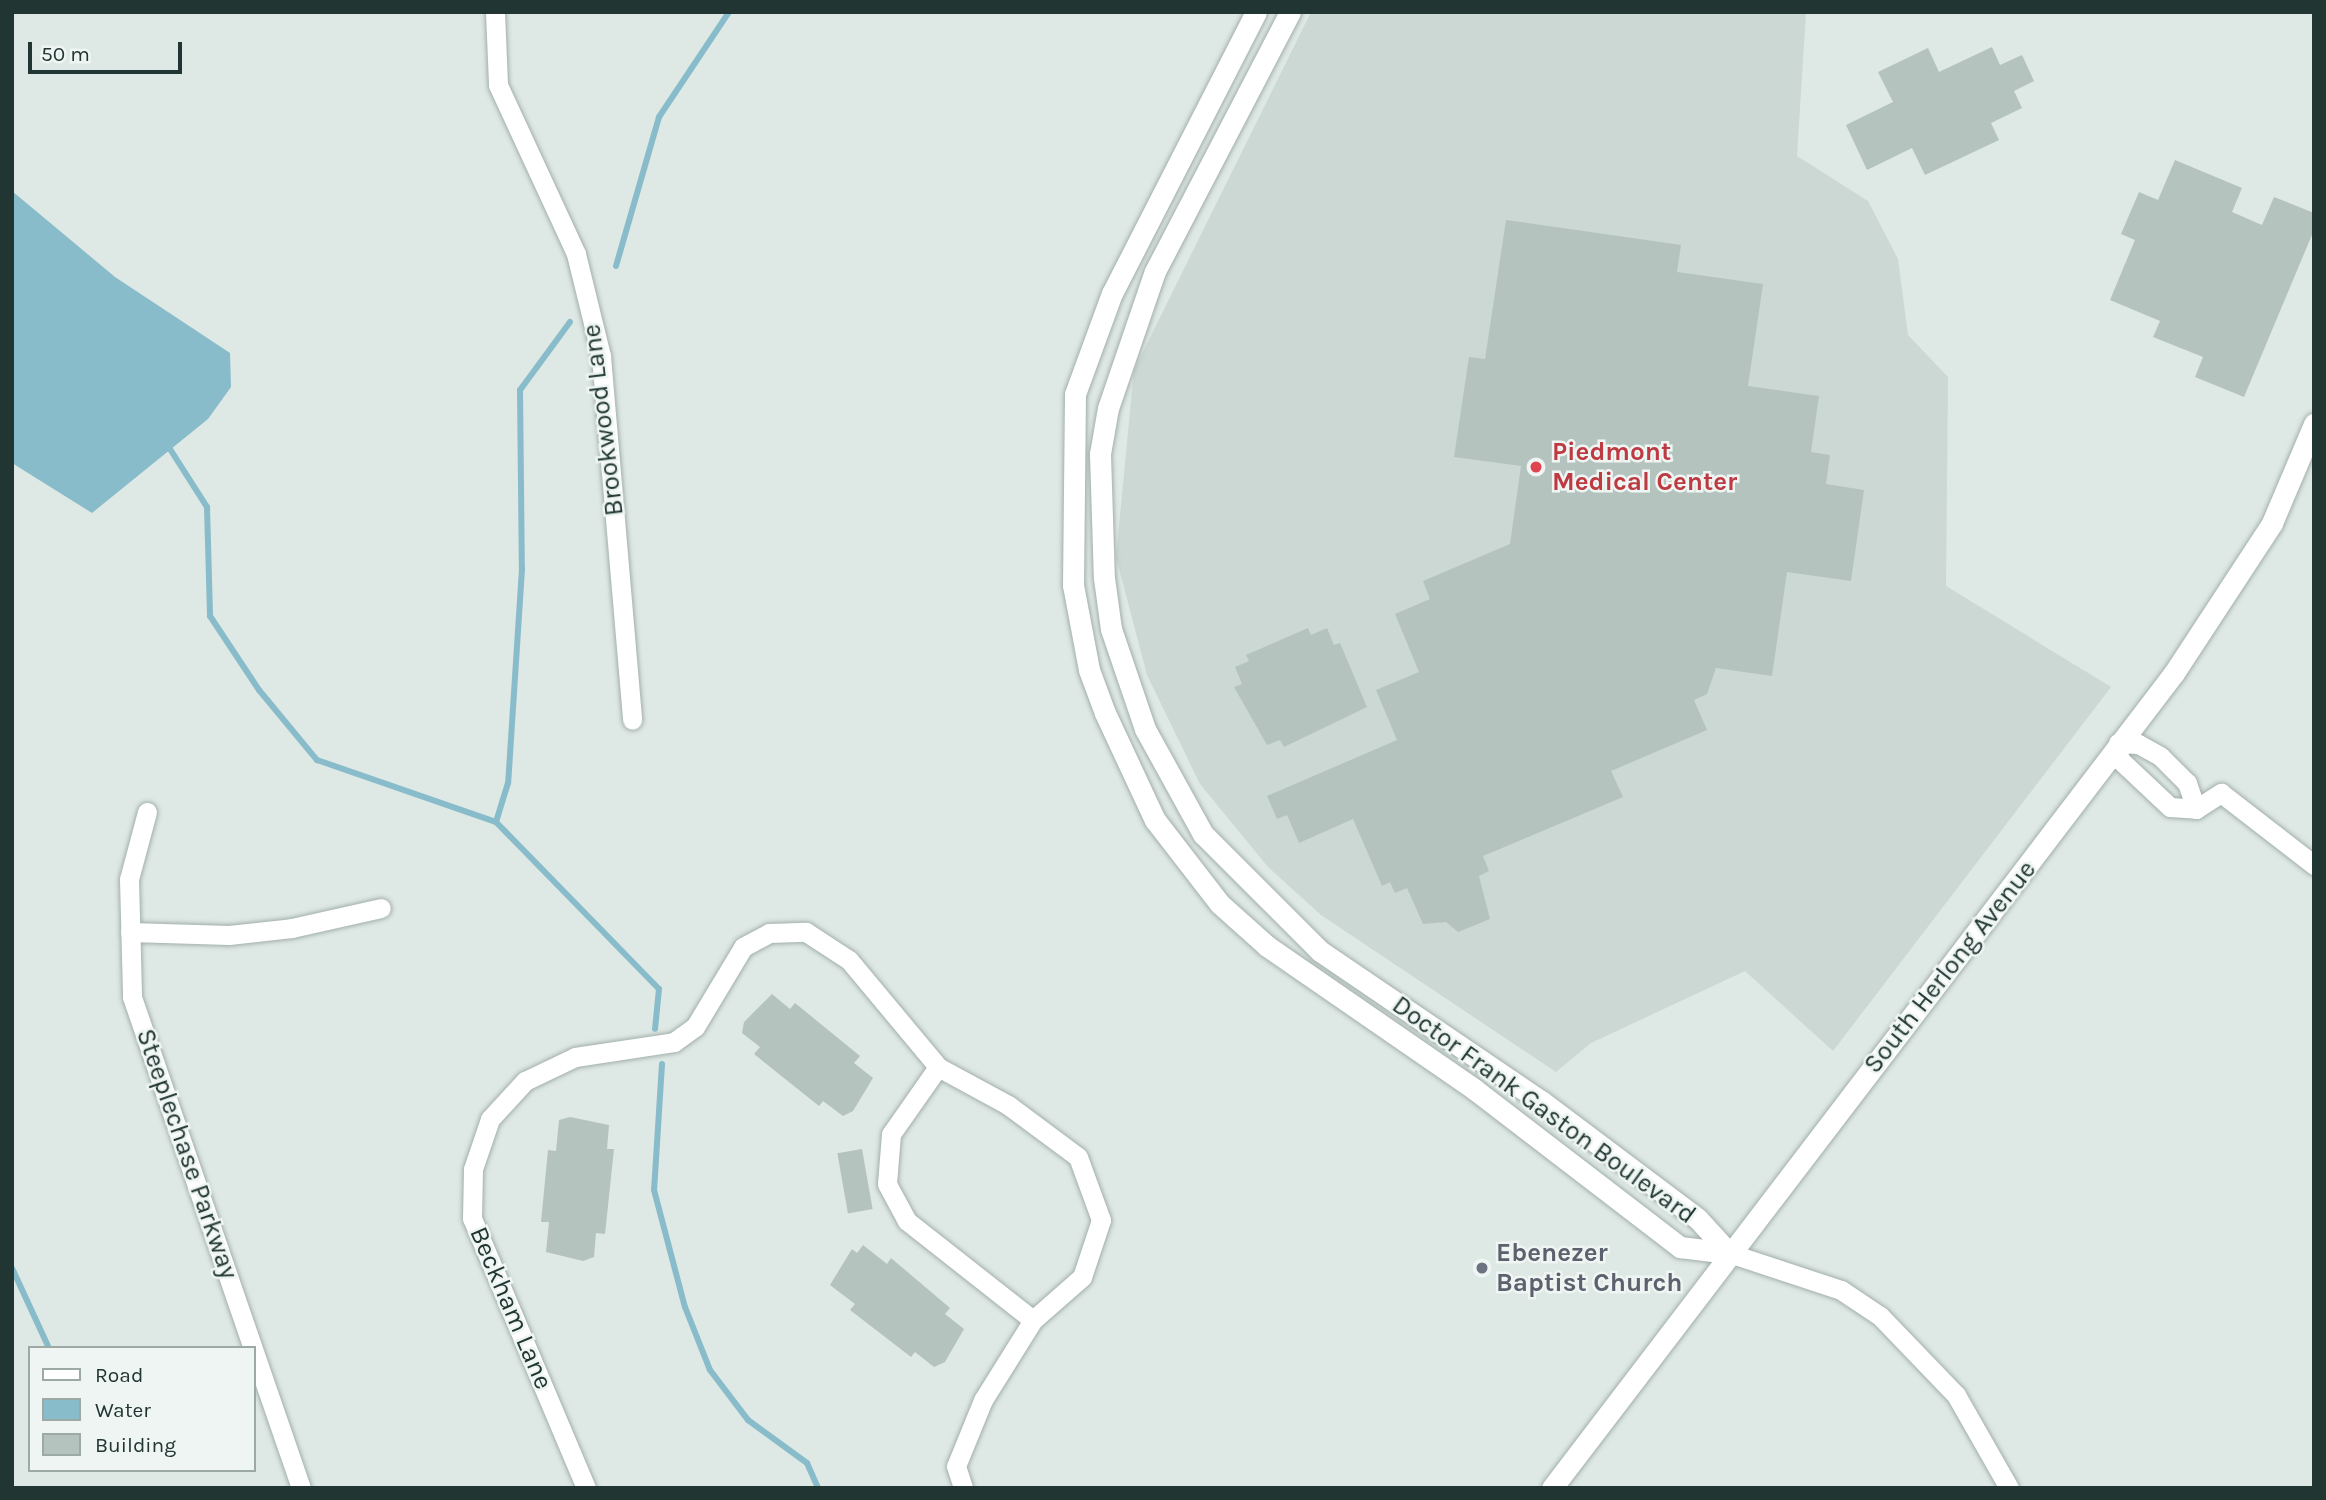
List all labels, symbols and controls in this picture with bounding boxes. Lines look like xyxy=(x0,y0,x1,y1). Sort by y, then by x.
scale bar xyxy=(32,28,186,72)
text: 50 m xyxy=(41,42,90,66)
street label: Brookwood Lane xyxy=(576,322,630,518)
place label: Piedmont Medical Center xyxy=(1552,436,1737,498)
marker: Piedmont Medical Center xyxy=(1526,457,1546,477)
street label: South Herlong Avenue xyxy=(1857,855,2043,1079)
street label: Doctor Frank Gaston Boulevard xyxy=(1386,989,1702,1231)
street label: Steeplechase Parkway xyxy=(129,1025,245,1283)
street label: Beckham Lane xyxy=(463,1222,559,1394)
place label: Ebenezer Baptist Church xyxy=(1496,1237,1682,1298)
marker: Ebenezer Baptist Church xyxy=(1474,1260,1490,1276)
legend xyxy=(28,1346,256,1472)
text: Road xyxy=(95,1363,143,1387)
text: Water xyxy=(95,1398,151,1422)
text: Building xyxy=(95,1433,176,1457)

